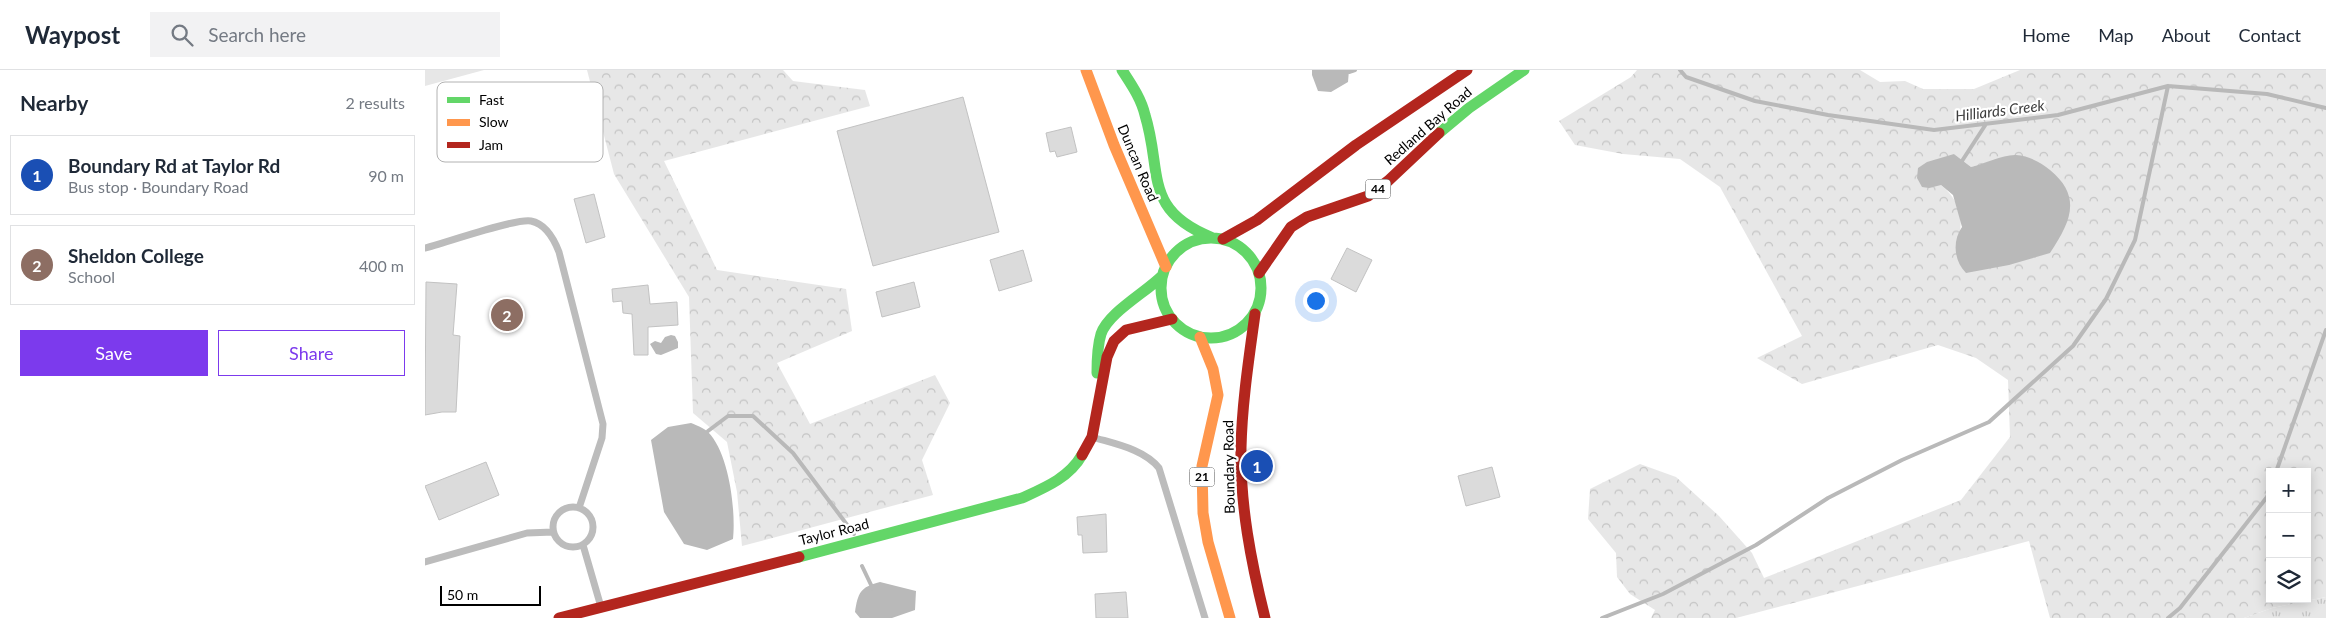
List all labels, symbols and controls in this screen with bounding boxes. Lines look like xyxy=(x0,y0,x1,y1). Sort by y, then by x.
search box xyxy=(150,12,500,57)
text: Waypost xyxy=(25,20,120,49)
icon: search xyxy=(168,21,196,49)
text: Search here xyxy=(208,23,306,46)
text: Home xyxy=(2022,24,2070,46)
text: Map xyxy=(2098,24,2134,46)
text: About xyxy=(2162,24,2211,46)
text: Contact xyxy=(2239,24,2301,46)
legend xyxy=(437,82,603,162)
street label: Redland Bay Road xyxy=(1380,83,1475,168)
text: Nearby xyxy=(20,90,88,115)
text: Fast xyxy=(479,91,504,108)
text: 2 results xyxy=(345,93,405,112)
water label: Hilliards Creek xyxy=(1954,95,2046,124)
text: Slow xyxy=(479,113,509,130)
street label: Duncan Road xyxy=(1115,122,1162,204)
text: Jam xyxy=(479,136,503,153)
text: Boundary Rd at Taylor Rd xyxy=(68,154,280,177)
text: 1 xyxy=(32,166,42,185)
text: 90 m xyxy=(368,166,404,185)
text: Bus stop · Boundary Road xyxy=(68,177,248,196)
road number: 44 xyxy=(1365,180,1391,198)
text: Sheldon College xyxy=(68,244,204,267)
text: 2 xyxy=(32,256,42,275)
text: 400 m xyxy=(359,256,404,275)
text: School xyxy=(68,267,115,286)
your location xyxy=(1303,288,1329,314)
pin: 2 xyxy=(491,296,523,334)
button: Save xyxy=(20,330,208,376)
button: Share xyxy=(218,330,405,376)
street label: Boundary Road xyxy=(1219,420,1238,514)
pin: 1 xyxy=(1241,447,1273,485)
road number: 21 xyxy=(1189,468,1215,487)
map controls xyxy=(2266,468,2311,603)
button: + xyxy=(2266,468,2311,513)
button: − xyxy=(2266,513,2311,558)
street label: Taylor Road xyxy=(797,515,871,548)
button: layers xyxy=(2266,558,2311,603)
scale bar xyxy=(440,583,541,606)
text: 50 m xyxy=(447,586,478,603)

